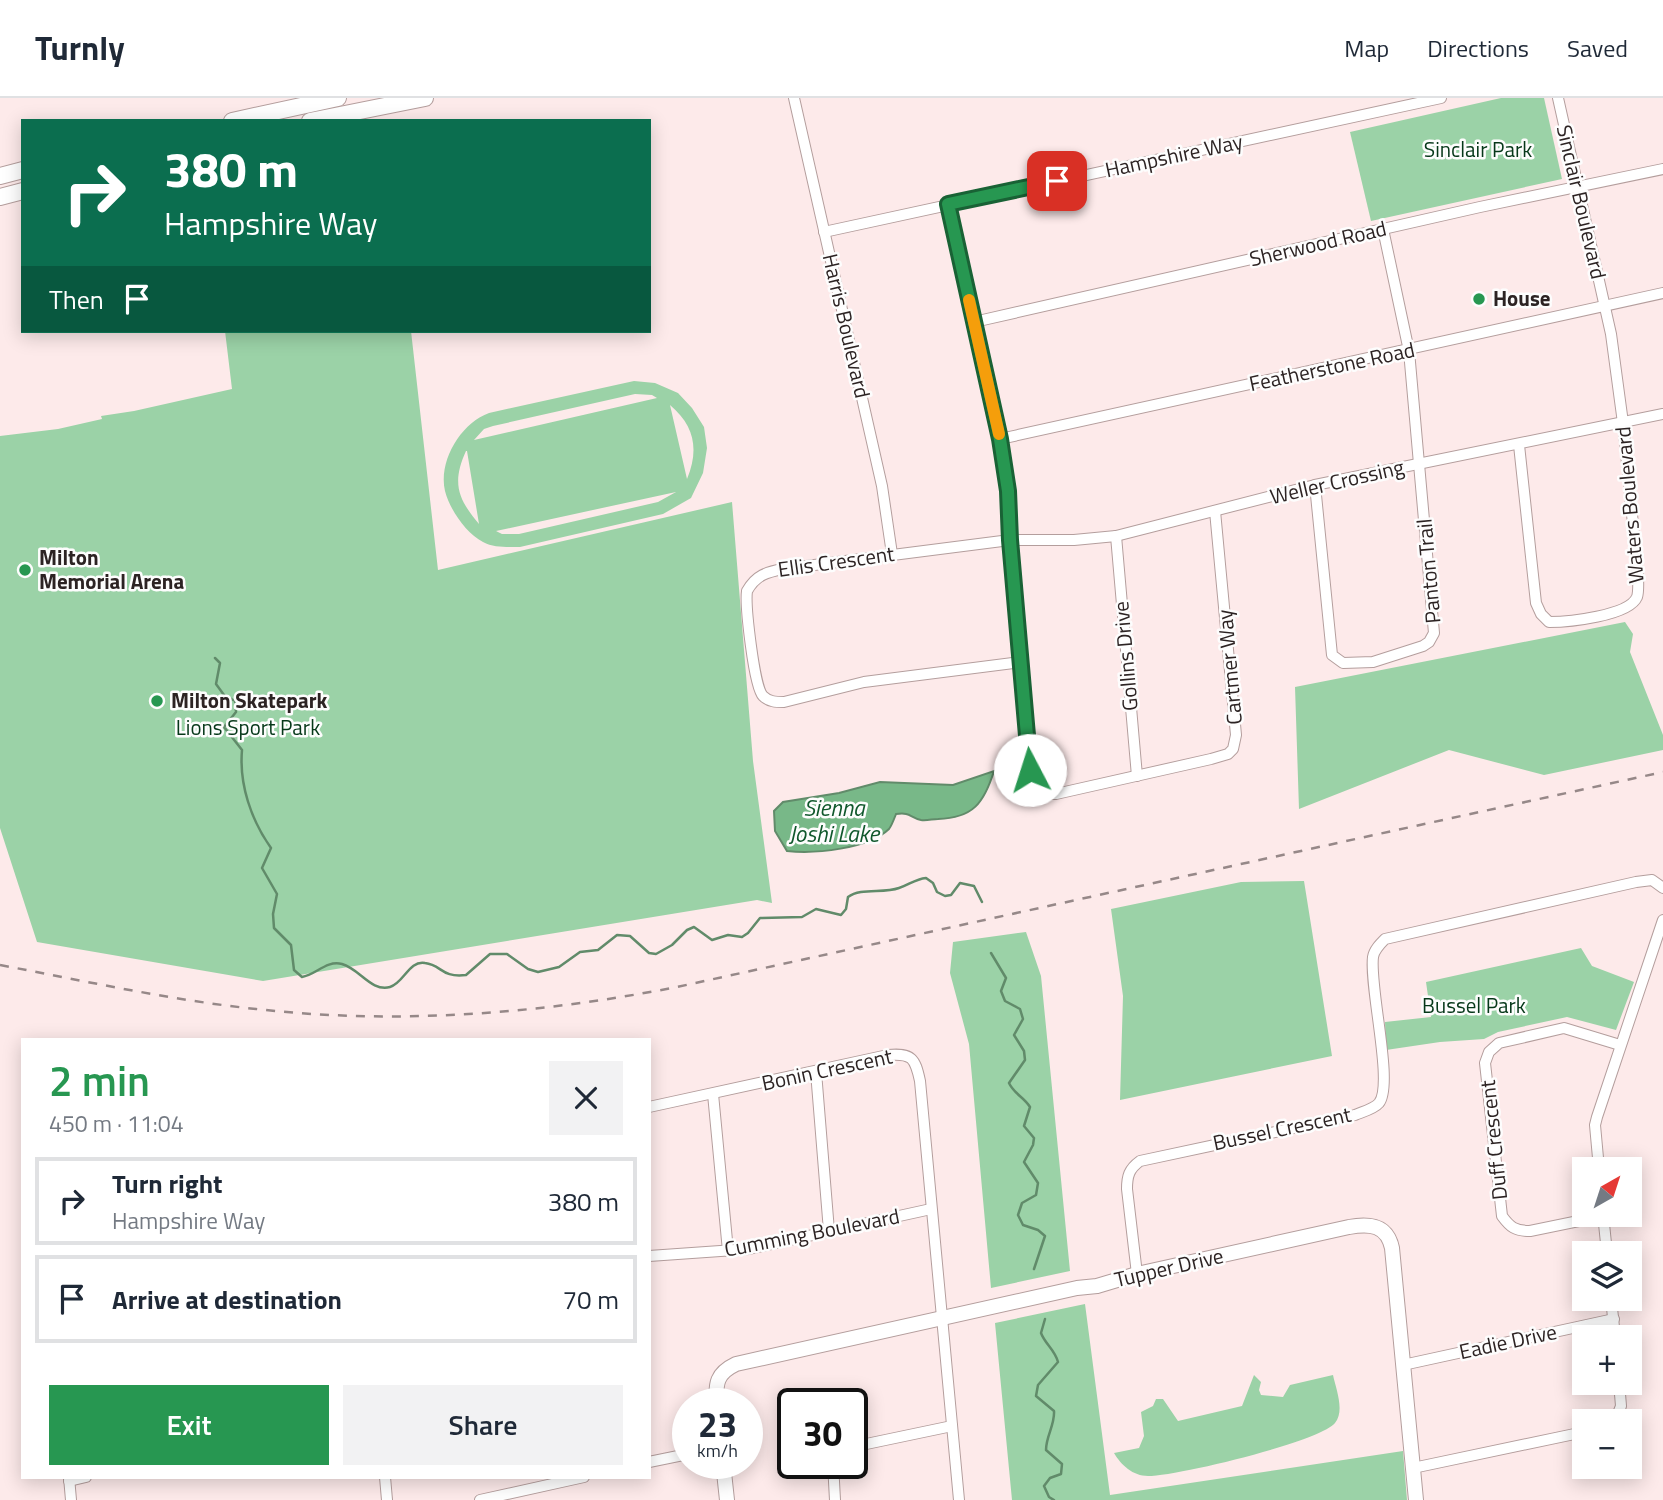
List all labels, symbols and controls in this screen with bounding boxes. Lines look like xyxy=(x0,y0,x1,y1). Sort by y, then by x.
text: Turnly xyxy=(35,23,125,73)
text: Map xyxy=(1344,30,1389,66)
text: Directions xyxy=(1427,30,1529,66)
text: Saved xyxy=(1567,30,1628,66)
street label: Sinclair Boulevard xyxy=(1549,122,1615,282)
street label: Hampshire Way xyxy=(1102,125,1246,185)
text: 380 m xyxy=(164,131,298,206)
park label: Sinclair Park xyxy=(1424,133,1532,165)
icon: right xyxy=(49,147,140,238)
pin xyxy=(1027,151,1087,211)
icon: arrive xyxy=(1038,162,1076,200)
text: Hampshire Way xyxy=(164,199,377,247)
street label: Sherwood Road xyxy=(1246,212,1389,274)
street label: Harris Boulevard xyxy=(815,250,879,401)
text: Then xyxy=(49,280,104,319)
icon: arrive xyxy=(118,280,156,318)
place label: House xyxy=(1493,282,1551,314)
marker: House xyxy=(1471,291,1487,307)
street label: Featherstone Road xyxy=(1246,333,1418,399)
street label: Waters Boulevard xyxy=(1606,425,1652,585)
street label: Weller Crossing xyxy=(1267,450,1407,512)
street label: Panton Trail xyxy=(1407,517,1449,625)
street label: Ellis Crescent xyxy=(776,537,897,585)
place label: Milton Memorial Arena xyxy=(39,541,184,597)
marker: Milton Memorial Arena xyxy=(17,562,33,578)
street label: Gollins Drive xyxy=(1104,600,1146,712)
street label: Cartmer Way xyxy=(1208,608,1250,726)
place label: Milton Skatepark xyxy=(171,684,327,716)
marker: Milton Skatepark xyxy=(149,693,165,709)
park label: Lions Sport Park xyxy=(176,711,320,743)
position arrow xyxy=(993,733,1067,807)
water label: Sienna Joshi Lake xyxy=(789,790,880,851)
park label: Bussel Park xyxy=(1422,989,1526,1021)
street label: Bonin Crescent xyxy=(759,1039,896,1098)
text: 2 min xyxy=(49,1048,150,1112)
button: close xyxy=(549,1061,623,1135)
street label: Duff Crescent xyxy=(1471,1078,1515,1202)
street label: Bussel Crescent xyxy=(1210,1098,1355,1158)
text: 450 m · 11:04 xyxy=(49,1106,184,1141)
north arrow xyxy=(1572,1157,1642,1227)
map controls xyxy=(1572,1157,1642,1479)
text: Turn right xyxy=(112,1164,223,1203)
icon: right xyxy=(53,1182,91,1220)
text: 380 m xyxy=(548,1182,619,1221)
street label: Cumming Boulevard xyxy=(722,1199,902,1265)
text: Hampshire Way xyxy=(112,1203,265,1238)
street label: Tupper Drive xyxy=(1111,1239,1226,1295)
button: layers xyxy=(1572,1241,1642,1311)
icon: arrive xyxy=(53,1280,91,1318)
text: Arrive at destination xyxy=(112,1280,342,1319)
text: 70 m xyxy=(562,1280,619,1319)
street label: Eadie Drive xyxy=(1456,1315,1560,1367)
button: + xyxy=(1572,1325,1642,1395)
button: Exit xyxy=(49,1385,329,1465)
button: Share xyxy=(343,1385,623,1465)
speed limit sign: 30 xyxy=(777,1388,868,1479)
text: 23 xyxy=(698,1397,737,1451)
button: − xyxy=(1572,1409,1642,1479)
text: km/h xyxy=(697,1437,738,1464)

